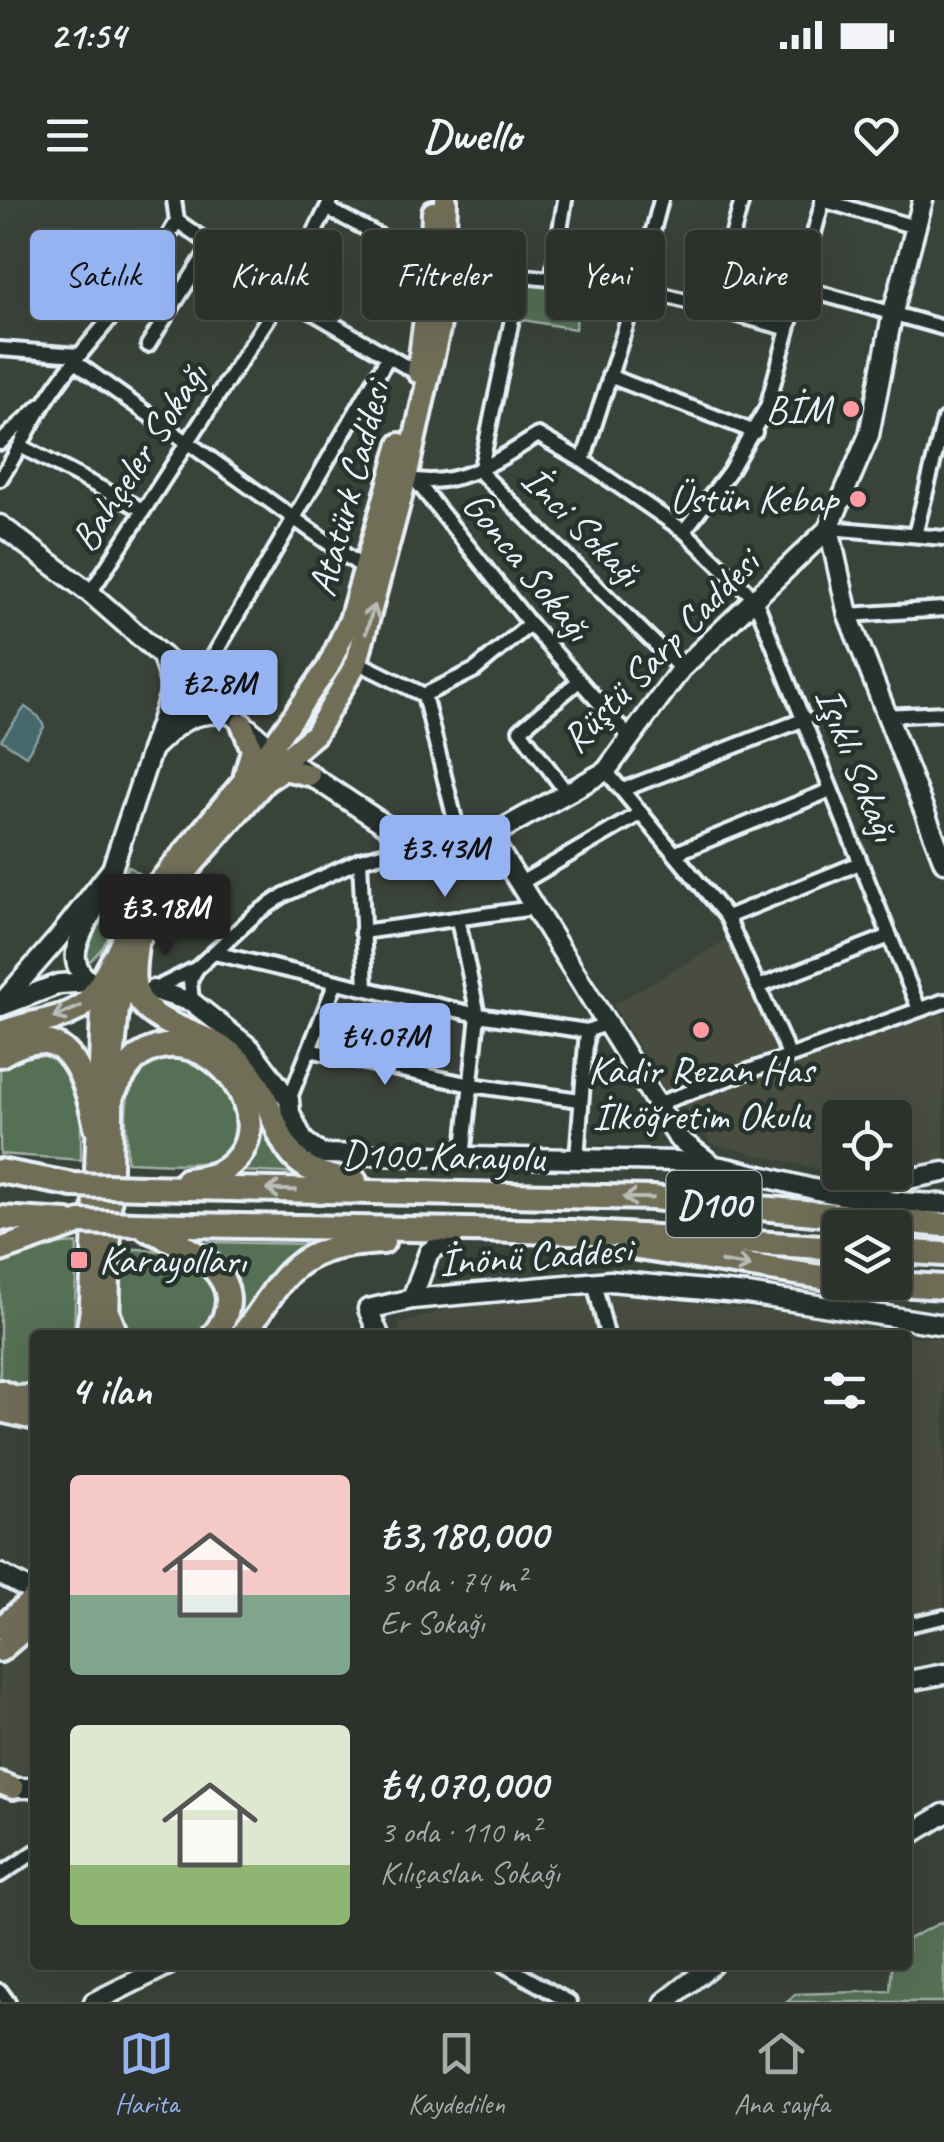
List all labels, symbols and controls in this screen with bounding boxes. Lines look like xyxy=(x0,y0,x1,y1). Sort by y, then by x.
text: 21:54 xyxy=(50,12,125,59)
text: Dwello xyxy=(423,107,521,164)
icon: menu xyxy=(40,108,95,163)
icon: heart xyxy=(849,108,904,163)
chip: Satılık xyxy=(30,230,175,320)
chip: Kiralık xyxy=(195,230,342,320)
chip: Filtreler xyxy=(362,230,526,320)
chip: Yeni xyxy=(546,230,665,320)
chip: Daire xyxy=(685,230,821,320)
street label: Bahçeler Sokağı xyxy=(59,352,220,561)
street label: Atatürk Caddesi xyxy=(296,372,403,601)
place label: BİM xyxy=(765,384,834,434)
marker: BİM xyxy=(840,398,862,420)
street label: İnci Sokağı xyxy=(511,455,654,598)
place label: Üstün Kebap xyxy=(669,474,841,524)
street label: Gonca Sokağı xyxy=(451,481,604,652)
marker: Üstün Kebap xyxy=(847,488,869,510)
street label: Rüştü Sarp Caddesi xyxy=(550,535,773,763)
one-way arrow xyxy=(362,604,380,635)
pin: ₺2.8M xyxy=(149,650,289,735)
text: ₺2.8M xyxy=(183,662,255,703)
street label: Işıklı Sokağı xyxy=(804,680,911,849)
pin: ₺3.43M xyxy=(364,815,526,900)
text: ₺3.43M xyxy=(401,827,489,868)
pin: ₺3.18M xyxy=(84,874,246,959)
text: ₺3.18M xyxy=(121,886,209,927)
pin: ₺4.07M xyxy=(304,1003,466,1088)
one-way arrow xyxy=(52,1004,83,1022)
text: ₺4.07M xyxy=(341,1015,429,1056)
marker: Kadir Rezan Has İlköğretim Okulu xyxy=(690,1019,712,1041)
place label: Kadir Rezan Has İlköğretim Okulu xyxy=(588,1045,817,1141)
map controls xyxy=(822,1100,912,1300)
button: locate xyxy=(822,1100,912,1190)
street label: D100 Karayolu xyxy=(341,1129,547,1183)
road number: D100 xyxy=(666,1171,762,1237)
one-way arrow xyxy=(265,1180,297,1199)
one-way arrow xyxy=(622,1188,654,1207)
button: layers xyxy=(822,1210,912,1300)
street label: İnönü Caddesi xyxy=(437,1224,637,1288)
place label: Karayolları xyxy=(99,1235,247,1285)
marker: Karayolları xyxy=(68,1249,90,1271)
one-way arrow xyxy=(719,1256,751,1274)
icon: filters xyxy=(817,1363,872,1418)
text: 4 ilan xyxy=(70,1364,151,1417)
text: ₺3,180,000 xyxy=(380,1508,548,1561)
icon: home xyxy=(150,1515,270,1635)
text: 3 oda · 74 m² xyxy=(380,1561,525,1602)
text: Er Sokağı xyxy=(380,1602,485,1643)
text: ₺4,070,000 xyxy=(380,1758,548,1811)
icon: home xyxy=(150,1765,270,1885)
text: 3 oda · 110 m² xyxy=(380,1811,539,1852)
text: Kılıçaslan Sokağı xyxy=(380,1852,560,1893)
tab: Harita xyxy=(115,2026,179,2121)
tab: Kaydedilen xyxy=(408,2026,505,2121)
tab: Ana sayfa xyxy=(734,2026,829,2121)

